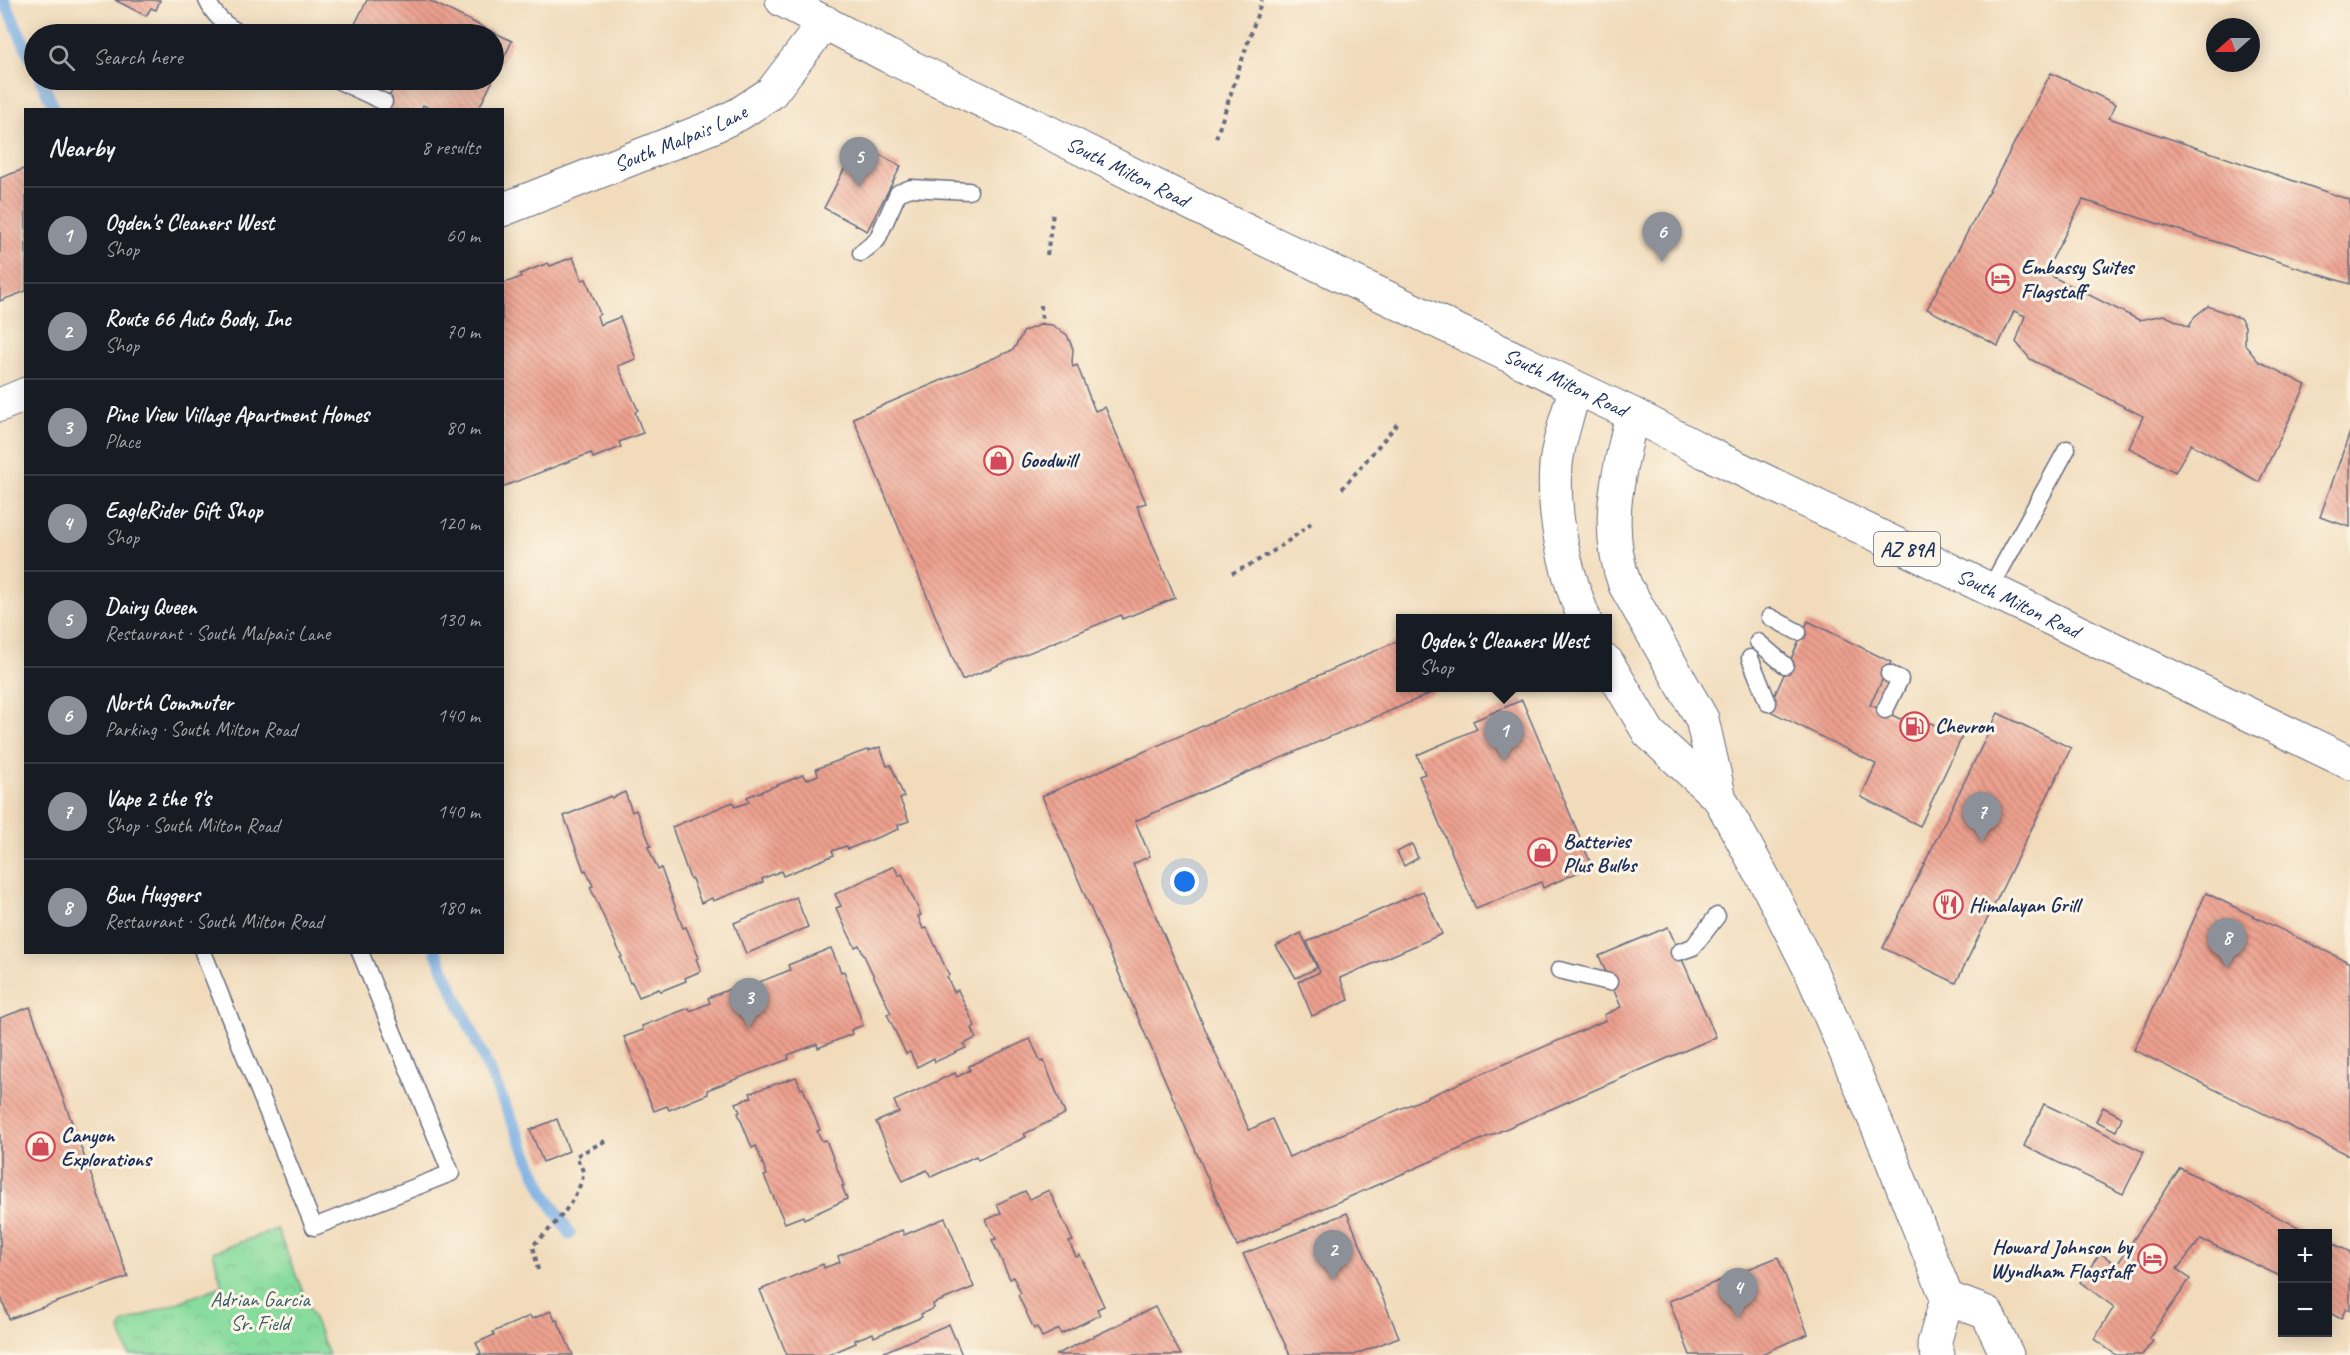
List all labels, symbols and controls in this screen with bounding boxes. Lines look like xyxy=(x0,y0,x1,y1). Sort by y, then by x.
north arrow xyxy=(2206,18,2260,72)
search box xyxy=(24,24,504,90)
icon: search xyxy=(45,41,78,74)
text: Search here xyxy=(93,43,183,71)
street label: South Malpais Lane xyxy=(610,98,754,177)
street label: South Milton Road xyxy=(1062,130,1196,215)
text: Nearby xyxy=(48,131,113,164)
text: 8 results xyxy=(421,135,480,160)
pin: 5 xyxy=(840,138,878,187)
text: Ogden's Cleaners West xyxy=(105,209,274,237)
pin: 6 xyxy=(1642,212,1682,262)
text: 1 xyxy=(63,223,72,248)
text: 60 m xyxy=(446,223,480,248)
text: Shop xyxy=(105,237,139,262)
place label: Embassy Suites Flagstaff xyxy=(2021,254,2136,304)
hotel icon: Embassy Suites Flagstaff xyxy=(1984,263,2016,295)
text: Route 66 Auto Body, Inc xyxy=(105,305,291,333)
text: 2 xyxy=(63,319,72,344)
text: 70 m xyxy=(446,319,480,344)
text: Shop xyxy=(105,333,139,358)
street label: South Milton Road xyxy=(1500,342,1634,424)
text: Pine View Village Apartment Homes xyxy=(105,401,369,429)
text: 3 xyxy=(63,415,72,440)
text: 80 m xyxy=(446,415,480,440)
text: Place xyxy=(105,429,140,454)
shop icon: Goodwill xyxy=(983,444,1015,476)
place label: Goodwill xyxy=(1020,447,1081,473)
text: EagleRider Gift Shop xyxy=(105,497,262,525)
text: 4 xyxy=(63,511,72,536)
text: 120 m xyxy=(437,511,480,536)
text: Shop xyxy=(105,525,139,550)
road number: AZ 89A xyxy=(1874,532,1940,566)
street label: South Milton Road xyxy=(1953,562,2087,645)
text: Dairy Queen xyxy=(105,593,197,621)
text: 5 xyxy=(63,607,72,632)
text: 130 m xyxy=(437,607,480,632)
popup xyxy=(1396,614,1612,692)
text: Restaurant · South Malpais Lane xyxy=(105,621,330,646)
text: Ogden's Cleaners West xyxy=(1419,627,1589,655)
text: Shop xyxy=(1419,655,1454,680)
text: North Commuter xyxy=(105,689,233,717)
text: 6 xyxy=(63,703,72,728)
text: 140 m xyxy=(437,703,480,728)
fuel station icon: Chevron xyxy=(1898,710,1930,742)
pin: 1 xyxy=(1484,712,1524,761)
place label: Chevron xyxy=(1935,713,1995,739)
text: Parking · South Milton Road xyxy=(105,717,297,742)
text: Vape 2 the 9's xyxy=(105,785,211,813)
pin: 7 xyxy=(1962,792,2002,842)
text: 7 xyxy=(63,799,72,824)
text: 140 m xyxy=(437,799,480,824)
text: Shop · South Milton Road xyxy=(105,813,280,838)
place label: Batteries Plus Bulbs xyxy=(1563,828,1639,878)
shop icon: Batteries Plus Bulbs xyxy=(1526,837,1558,869)
your location xyxy=(1170,867,1199,896)
text: Bun Huggers xyxy=(105,881,200,909)
restaurant icon: Himalayan Grill xyxy=(1932,889,1964,921)
place label: Himalayan Grill xyxy=(1969,892,2084,918)
text: 8 xyxy=(63,895,72,920)
text: 180 m xyxy=(437,895,480,920)
text: Restaurant · South Milton Road xyxy=(105,909,323,934)
pin: 8 xyxy=(2208,918,2246,968)
pin: 3 xyxy=(730,978,768,1028)
place label: Canyon Explorations xyxy=(61,1122,153,1172)
shop icon: Canyon Explorations xyxy=(24,1131,56,1163)
map controls xyxy=(2278,1229,2332,1337)
button: + xyxy=(2278,1229,2332,1283)
pin: 2 xyxy=(1314,1230,1352,1280)
place label: Howard Johnson by Wyndham Flagstaff xyxy=(1991,1234,2136,1284)
hotel icon: Howard Johnson by Wyndham Flagstaff xyxy=(2137,1243,2169,1275)
pin: 4 xyxy=(1718,1268,1758,1318)
button: − xyxy=(2278,1283,2332,1337)
park label: Adrian Garcia Sr. Field xyxy=(210,1286,311,1336)

